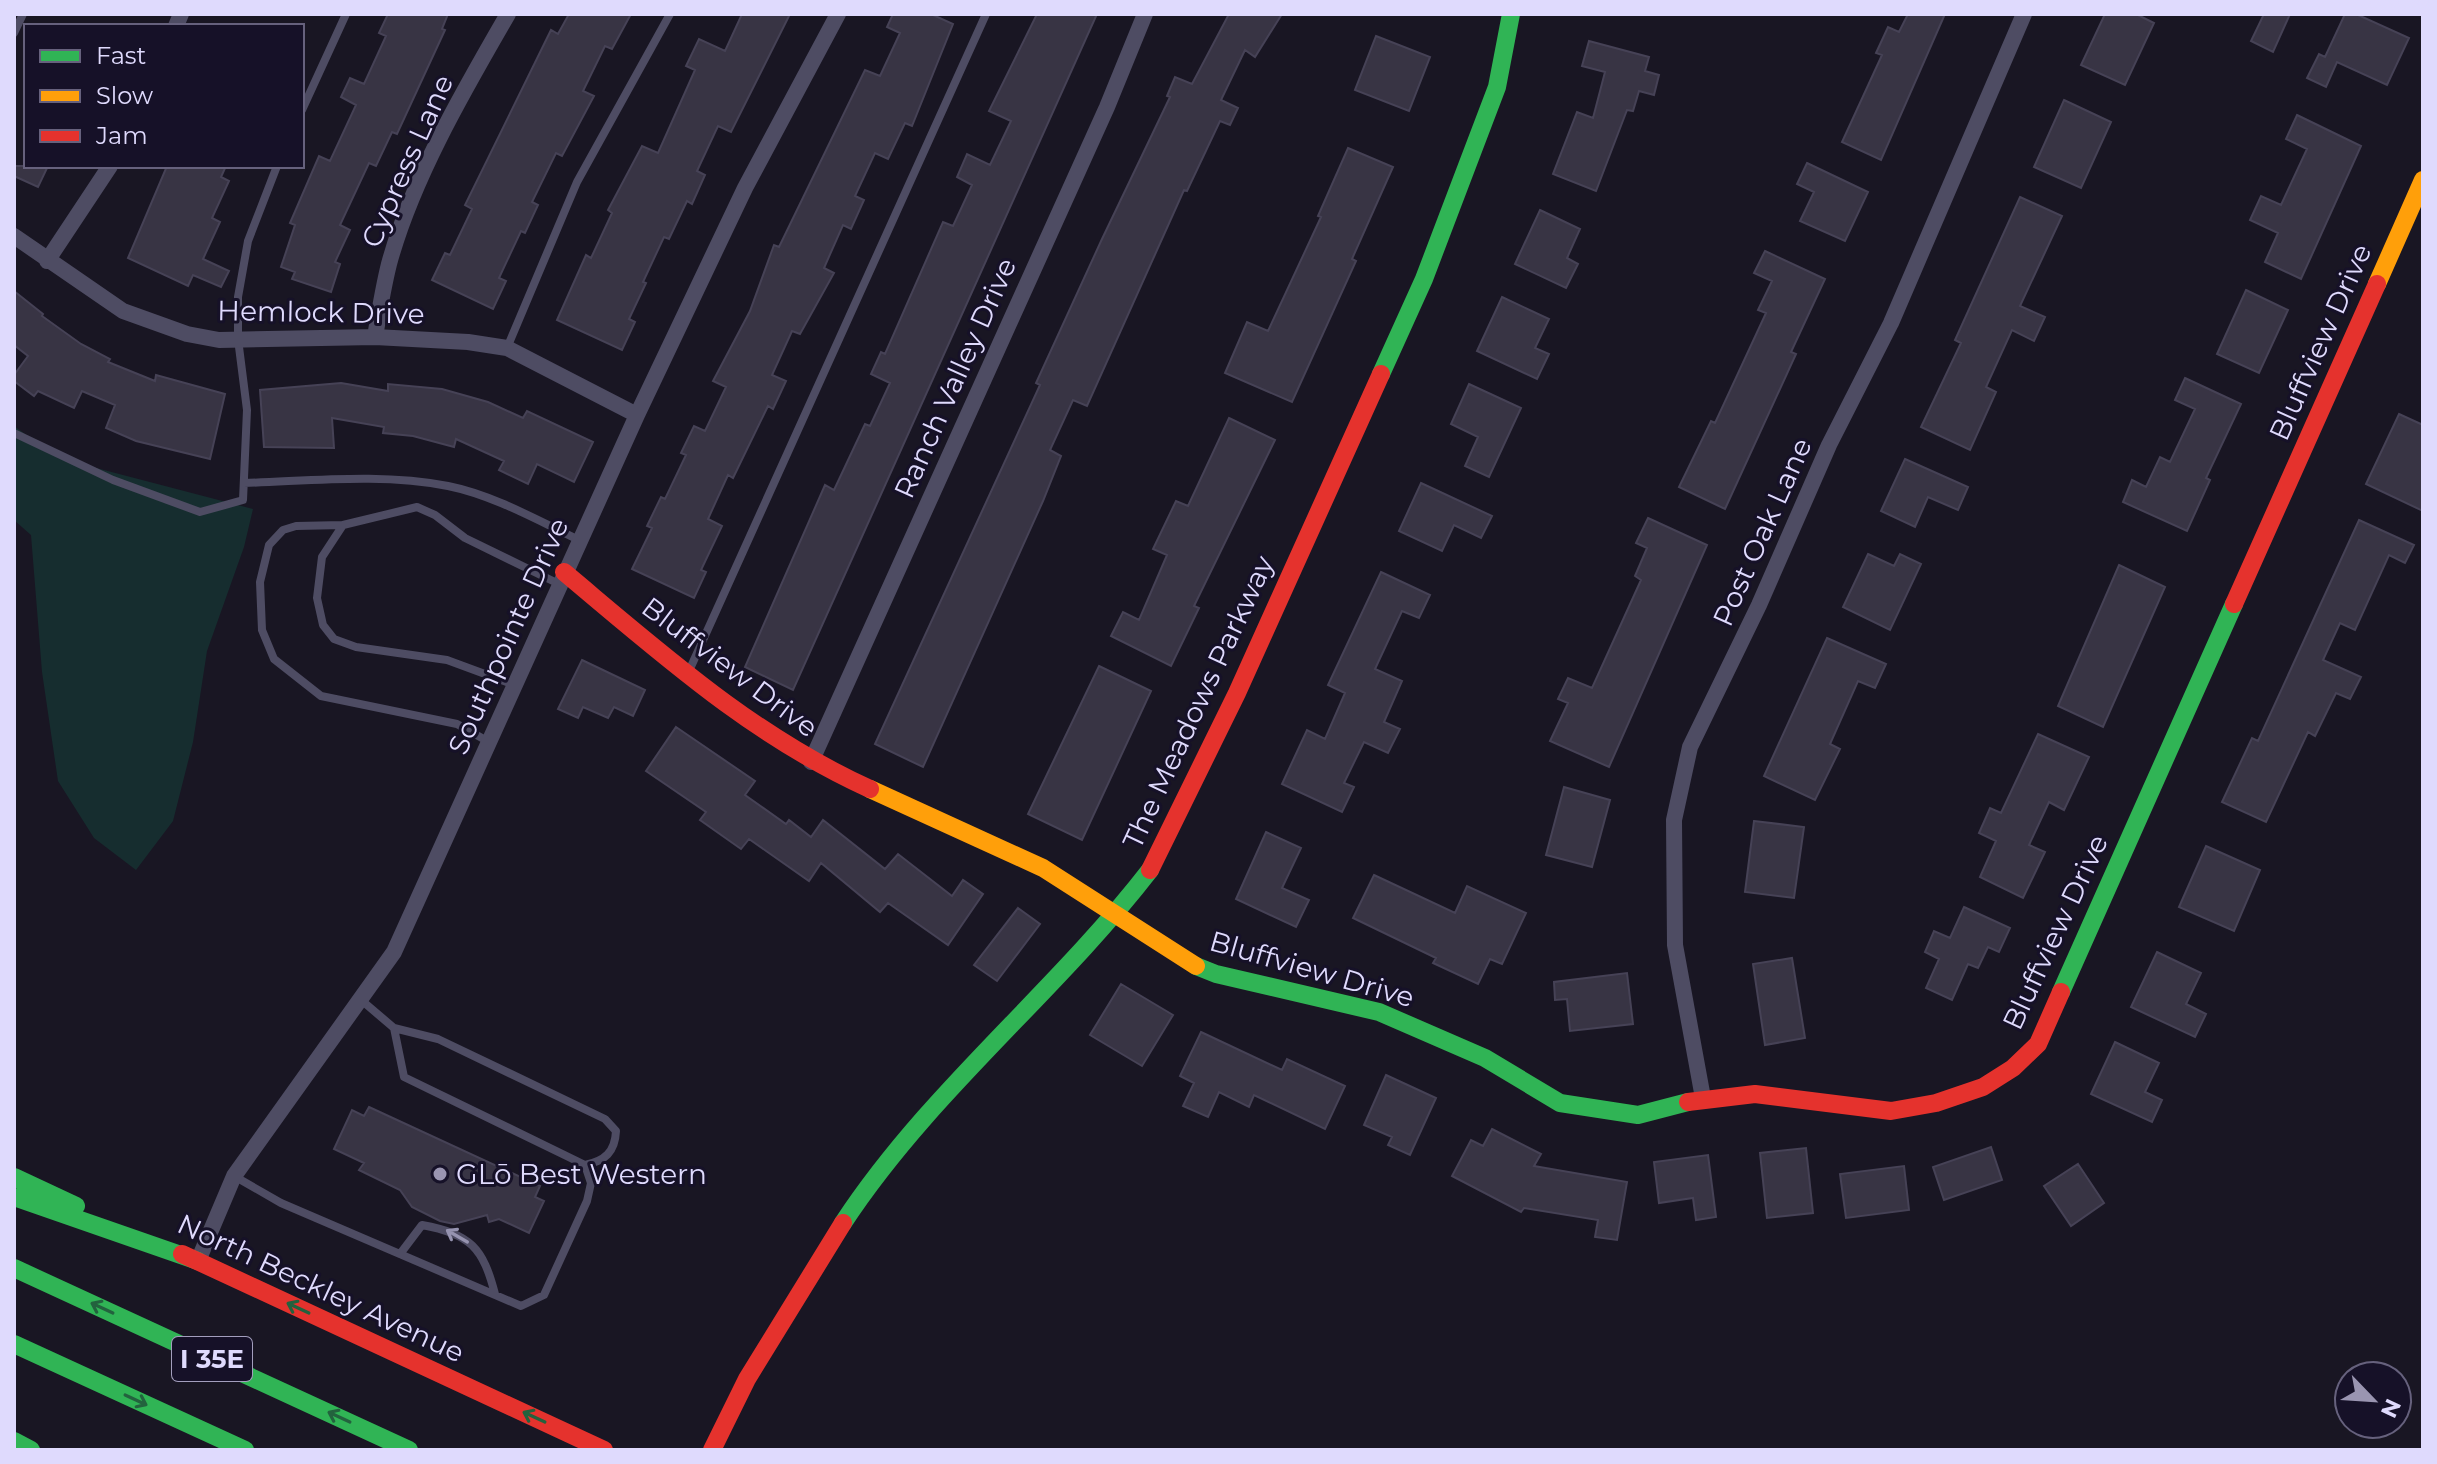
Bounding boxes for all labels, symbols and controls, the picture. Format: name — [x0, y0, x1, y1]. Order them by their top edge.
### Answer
legend — [24, 24, 304, 168]
text: Fast — [96, 41, 147, 70]
street label: Cypress Lane — [354, 69, 460, 253]
text: Slow — [96, 81, 153, 110]
text: Jam — [95, 121, 148, 150]
street label: Bluffview Drive — [2261, 239, 2379, 445]
street label: Ranch Valley Drive — [887, 253, 1023, 503]
street label: Hemlock Drive — [217, 293, 425, 331]
street label: Post Oak Lane — [1705, 433, 1819, 631]
street label: Southpointe Drive — [441, 512, 575, 760]
street label: The Meadows Parkway — [1115, 550, 1281, 854]
street label: Bluffview Drive — [635, 590, 825, 744]
street label: Bluffview Drive — [1995, 829, 2115, 1035]
street label: Bluffview Drive — [1206, 924, 1418, 1014]
place label: GLō Best Western — [456, 1157, 707, 1191]
marker: GLō Best Western — [431, 1165, 449, 1183]
street label: North Beckley Avenue — [172, 1207, 470, 1369]
one-way arrow — [446, 1228, 469, 1244]
one-way arrow — [91, 1300, 115, 1315]
one-way arrow — [286, 1300, 310, 1315]
road number: I 35E — [172, 1337, 252, 1381]
north arrow — [2333, 1360, 2413, 1440]
one-way arrow — [123, 1393, 147, 1408]
text: N — [2375, 1394, 2407, 1422]
one-way arrow — [327, 1409, 351, 1424]
one-way arrow — [522, 1409, 546, 1424]

